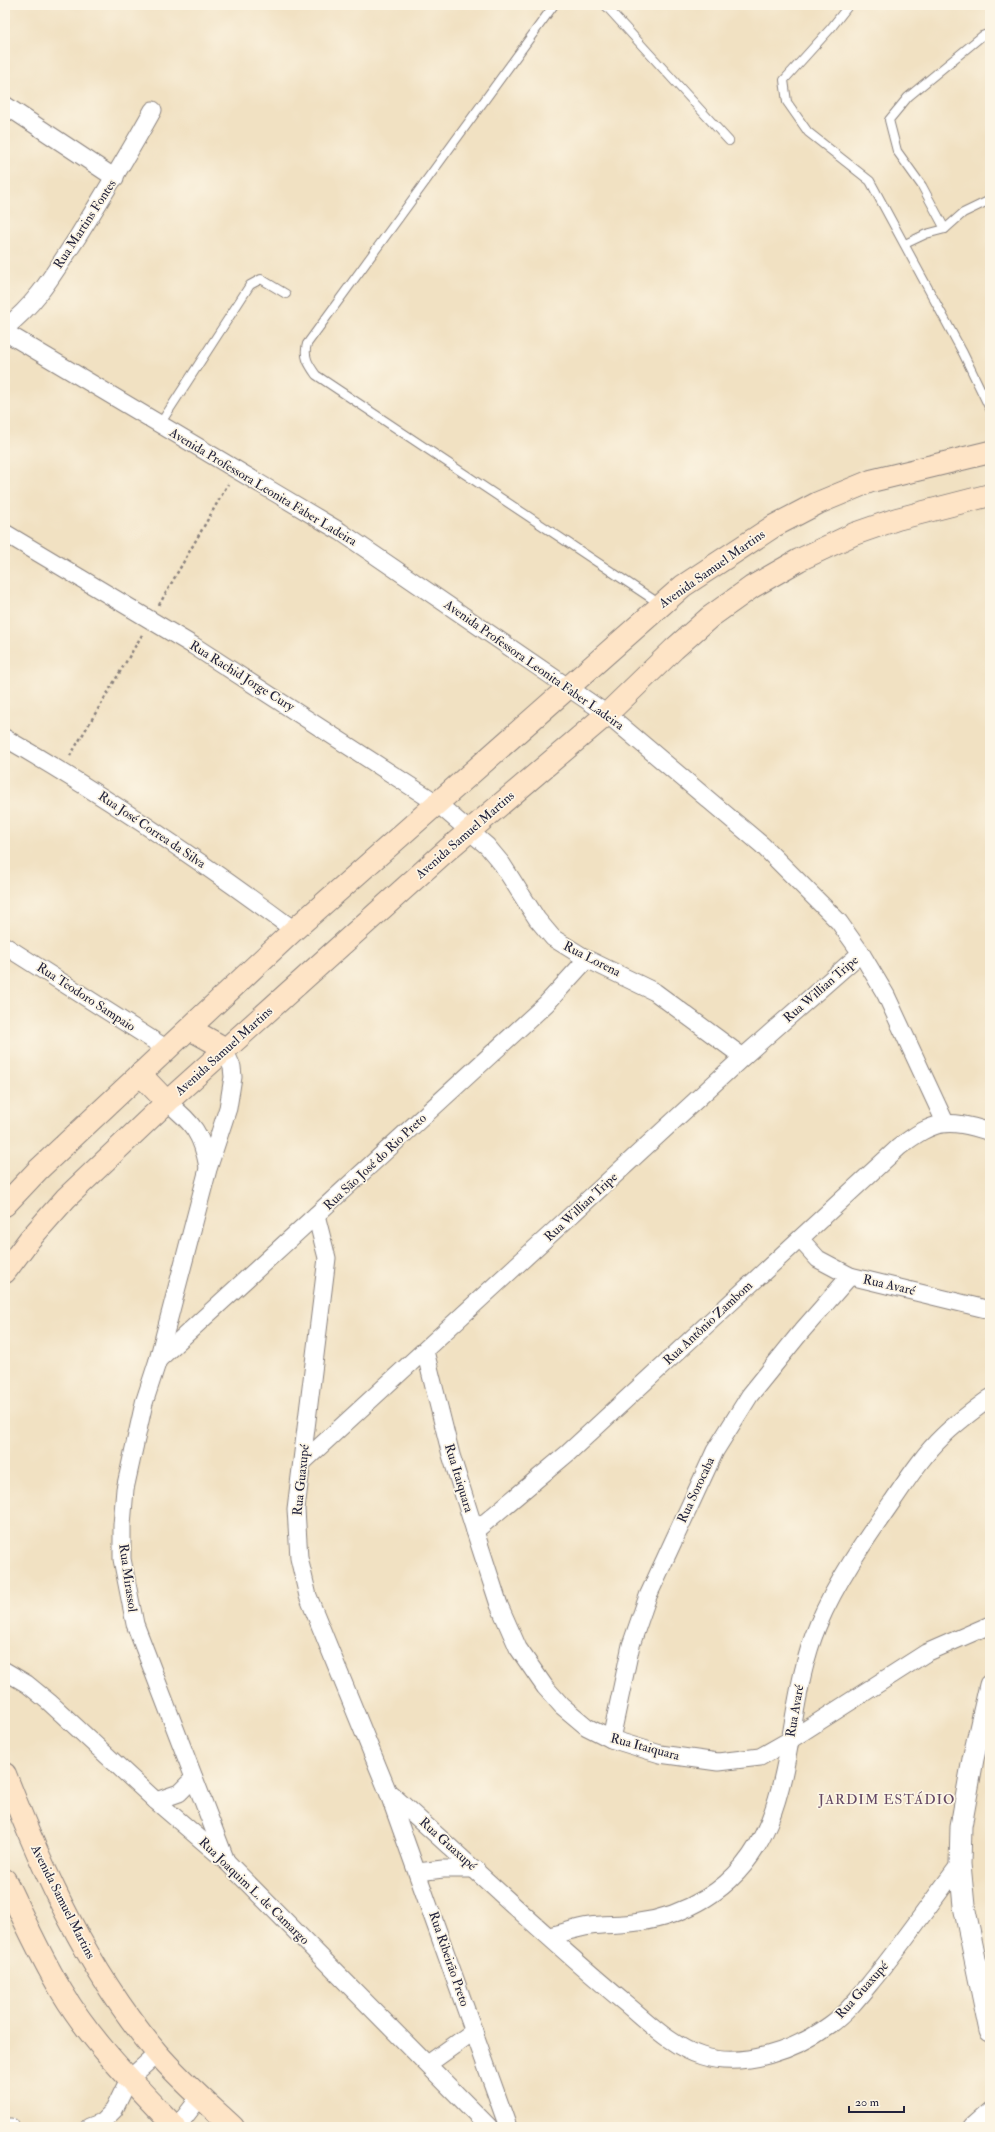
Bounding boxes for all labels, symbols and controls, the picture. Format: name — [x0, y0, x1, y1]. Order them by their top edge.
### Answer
street label: Rua Martins Fontes — [50, 176, 120, 272]
street label: Avenida Professora Leonita Faber Ladeira — [165, 424, 360, 550]
street label: Avenida Samuel Martins — [655, 526, 769, 612]
street label: Avenida Professora Leonita Faber Ladeira — [440, 596, 628, 734]
street label: Rua Rachid Jorge Cury — [186, 637, 298, 716]
street label: Avenida Samuel Martins — [412, 787, 518, 883]
street label: Rua José Correa da Silva — [95, 788, 209, 872]
street label: Rua Lorena — [561, 938, 624, 980]
street label: Rua Willian Tripe — [780, 952, 863, 1027]
street label: Rua Teodoro Sampaio — [33, 959, 138, 1036]
street label: Avenida Samuel Martins — [171, 1003, 276, 1100]
street label: Rua São José do Rio Preto — [320, 1110, 430, 1214]
street label: Rua Willian Tripe — [541, 1169, 622, 1246]
street label: Rua Avaré — [861, 1271, 917, 1299]
street label: Rua Antônio Zambom — [660, 1278, 756, 1368]
street label: Rua Itaiquara — [441, 1442, 477, 1515]
street label: Rua Guaxupé — [289, 1443, 314, 1516]
street label: Rua Sorocaba — [674, 1454, 718, 1525]
street label: Rua Mirassol — [115, 1543, 141, 1614]
street label: Rua Avaré — [783, 1683, 808, 1739]
street label: Rua Itaiquara — [609, 1730, 682, 1764]
district label: JARDIM ESTÁDIO — [818, 1791, 955, 1808]
street label: Rua Guaxupé — [415, 1814, 480, 1875]
street label: Rua Joaquim L. de Camargo — [195, 1834, 313, 1948]
street label: Avenida Samuel Martins — [27, 1841, 99, 1962]
street label: Rua Ribeirão Preto — [425, 1909, 473, 2009]
street label: Rua Guaxupé — [832, 1958, 893, 2023]
scale bar — [849, 2088, 904, 2114]
text: 20 m — [855, 2095, 880, 2110]

